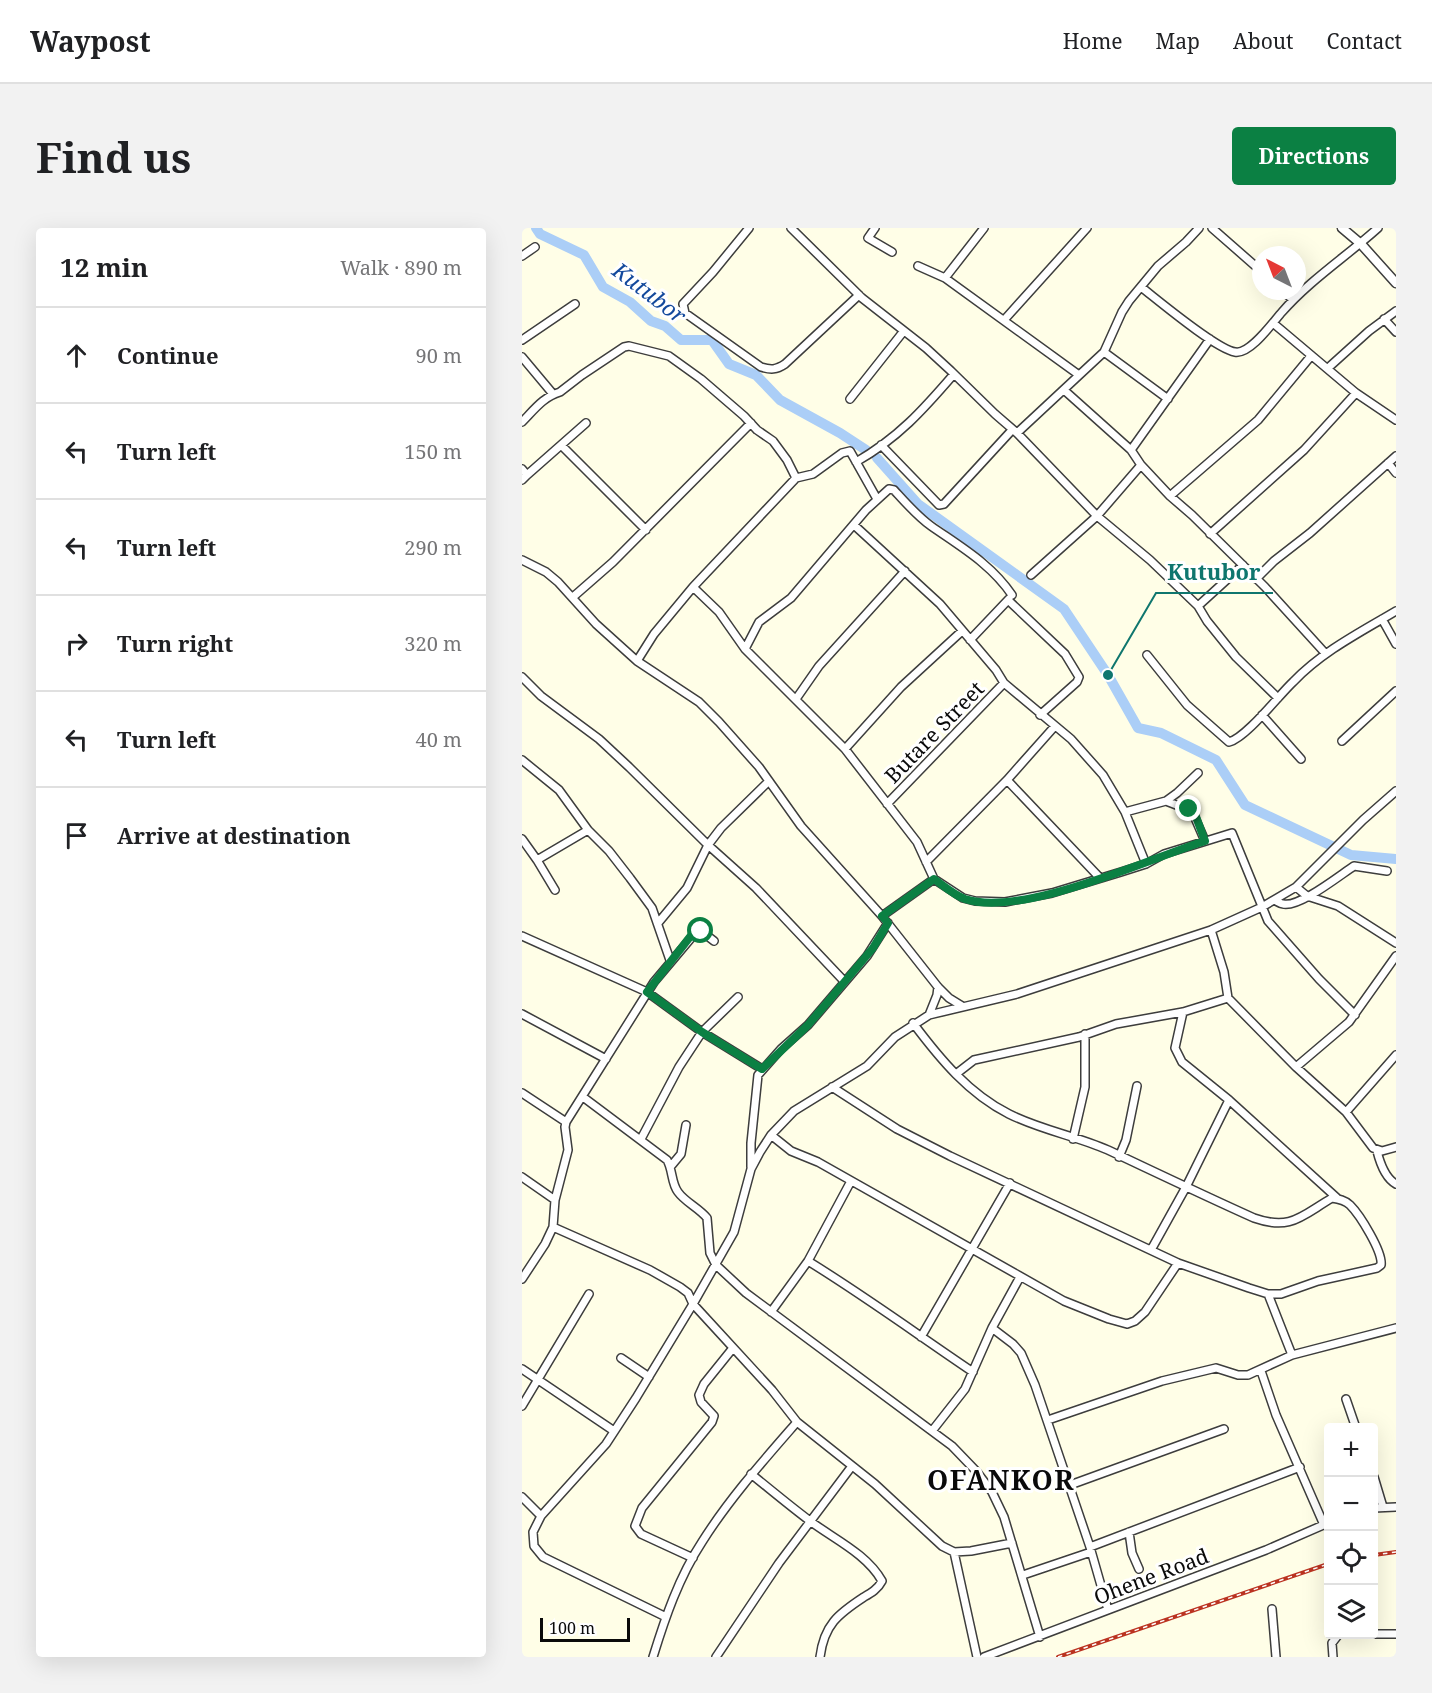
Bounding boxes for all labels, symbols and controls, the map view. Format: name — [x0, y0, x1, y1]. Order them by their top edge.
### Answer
text: Waypost — [30, 22, 151, 60]
text: Home — [1063, 27, 1123, 55]
text: Map — [1156, 27, 1200, 55]
text: About — [1233, 27, 1294, 55]
text: Contact — [1327, 27, 1402, 55]
button: Directions — [1232, 127, 1396, 185]
text: Find us — [36, 128, 191, 185]
north arrow — [1252, 246, 1306, 300]
text: 12 min — [60, 249, 148, 285]
text: Walk · 890 m — [340, 254, 462, 281]
water label: Kutubor — [606, 254, 693, 330]
icon: ahead — [60, 339, 93, 372]
text: Continue — [117, 340, 219, 370]
text: 90 m — [416, 342, 462, 369]
icon: left — [60, 435, 93, 468]
text: Turn left — [117, 436, 216, 466]
text: 150 m — [404, 438, 462, 465]
icon: left — [60, 531, 93, 564]
text: Turn left — [117, 532, 216, 562]
text: 290 m — [404, 534, 462, 561]
callout: Kutubor — [1156, 553, 1273, 593]
text: Kutubor — [1167, 556, 1261, 586]
icon: right — [60, 627, 93, 660]
text: Turn right — [117, 628, 233, 658]
text: 320 m — [404, 630, 462, 657]
street label: Butare Street — [878, 675, 990, 789]
icon: left — [60, 723, 93, 756]
text: Turn left — [117, 724, 216, 754]
text: 40 m — [416, 726, 462, 753]
route end — [1175, 795, 1201, 821]
icon: arrive — [60, 819, 93, 852]
text: Arrive at destination — [117, 820, 351, 850]
route start — [687, 917, 713, 943]
map controls — [1324, 1423, 1378, 1639]
button: + — [1324, 1423, 1378, 1477]
district label: OFANKOR — [927, 1461, 1075, 1498]
button: − — [1324, 1477, 1378, 1531]
button: locate — [1324, 1531, 1378, 1585]
street label: Ohene Road — [1089, 1541, 1213, 1611]
button: layers — [1324, 1585, 1378, 1639]
scale bar — [540, 1615, 630, 1642]
text: 100 m — [549, 1617, 595, 1639]

